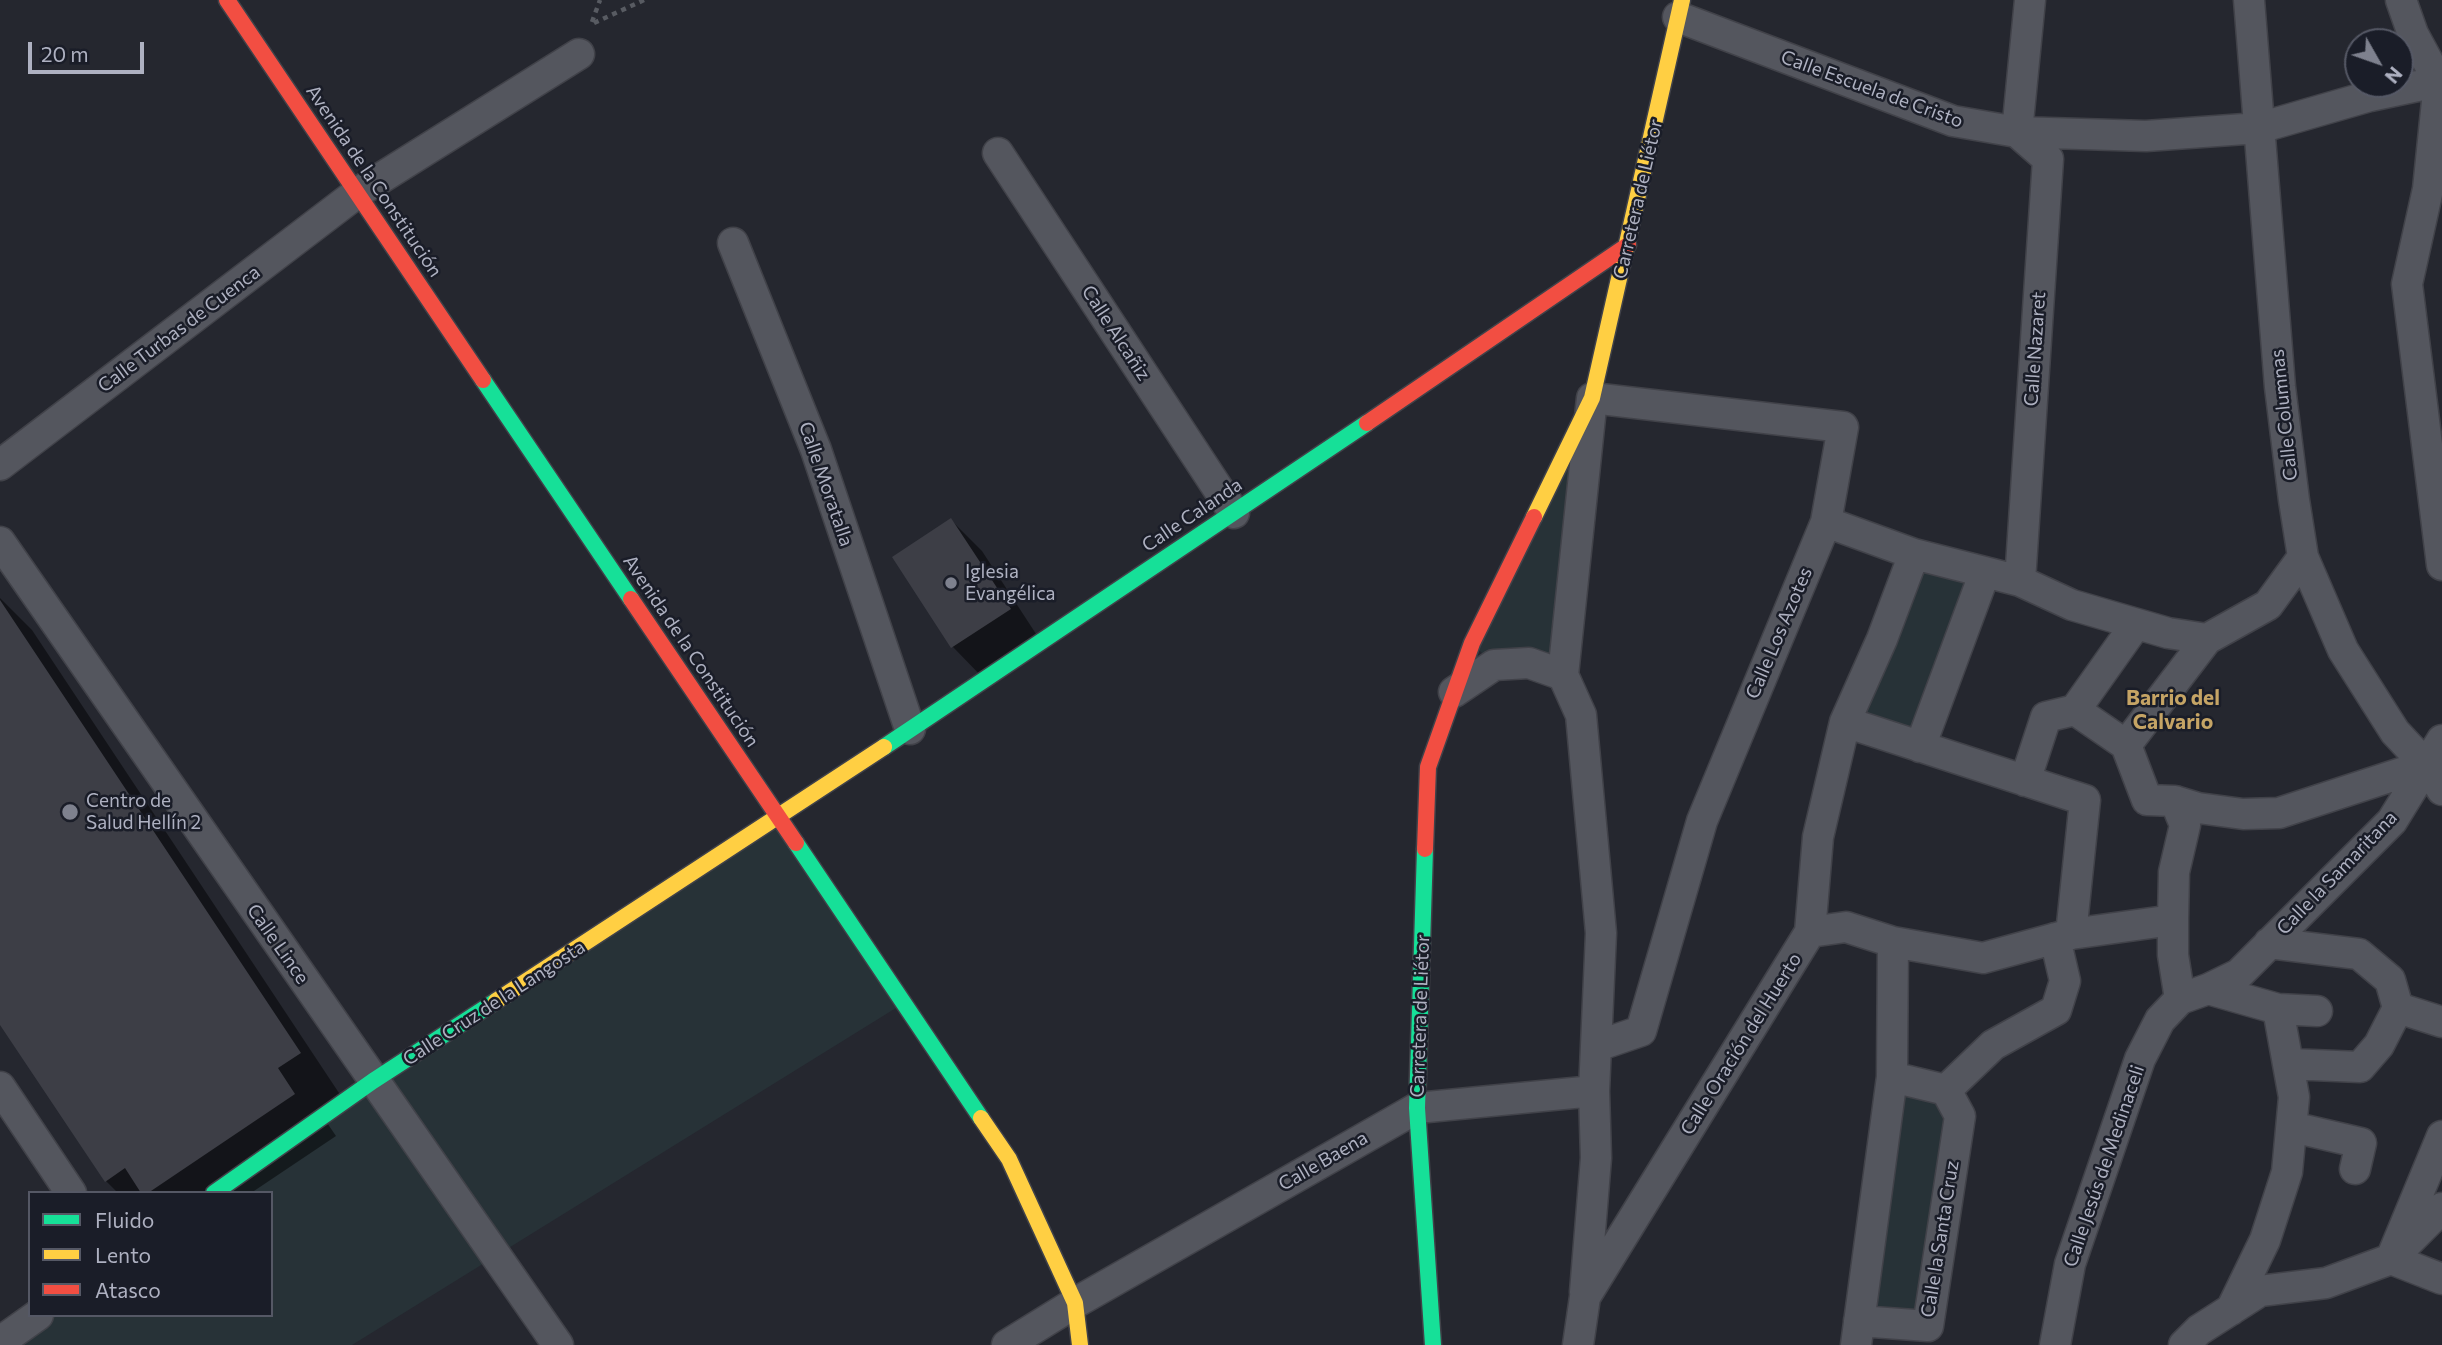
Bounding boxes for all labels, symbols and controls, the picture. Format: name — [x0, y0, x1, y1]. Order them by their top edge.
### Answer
scale bar — [32, 28, 147, 72]
north arrow — [2344, 28, 2414, 98]
text: 20 m — [41, 41, 89, 66]
street label: Calle Escuela de Cristo — [1778, 45, 1966, 133]
text: N — [2381, 63, 2407, 88]
street label: Avenida de la Constitución — [301, 81, 447, 281]
street label: Carretera de Liétor — [1609, 117, 1667, 281]
street label: Calle Turbas de Cuenca — [93, 261, 265, 397]
street label: Calle Alcañiz — [1077, 281, 1155, 385]
street label: Calle Nazaret — [2020, 291, 2050, 407]
street label: Calle Columnas — [2266, 348, 2302, 482]
street label: Calle Moratalla — [794, 419, 858, 549]
street label: Calle Calanda — [1138, 473, 1246, 557]
street label: Avenida de la Constitución — [618, 551, 764, 751]
place label: Iglesia Evangélica — [965, 561, 1056, 605]
street label: Calle Los Azotes — [1741, 564, 1817, 702]
marker: Iglesia Evangélica — [943, 575, 959, 591]
district label: Barrio del Calvario — [2126, 685, 2220, 735]
place label: Centro de Salud Hellín 2 — [86, 790, 201, 834]
marker: Centro de Salud Hellín 2 — [60, 802, 80, 822]
street label: Calle la Samaritana — [2272, 806, 2402, 940]
street label: Calle Lince — [242, 900, 314, 988]
street label: Carretera de Liétor — [1406, 934, 1434, 1098]
street label: Calle Cruz de la Langosta — [399, 935, 589, 1071]
street label: Calle Oración del Huerto — [1676, 949, 1806, 1139]
street label: Calle Jesús de Medinaceli — [2059, 1062, 2149, 1270]
street label: Calle Baena — [1274, 1126, 1372, 1196]
street label: Calle la Santa Cruz — [1916, 1159, 1964, 1319]
legend — [28, 1191, 273, 1317]
text: Fluido — [95, 1207, 154, 1232]
text: Lento — [95, 1242, 151, 1267]
text: Atasco — [95, 1277, 161, 1302]

